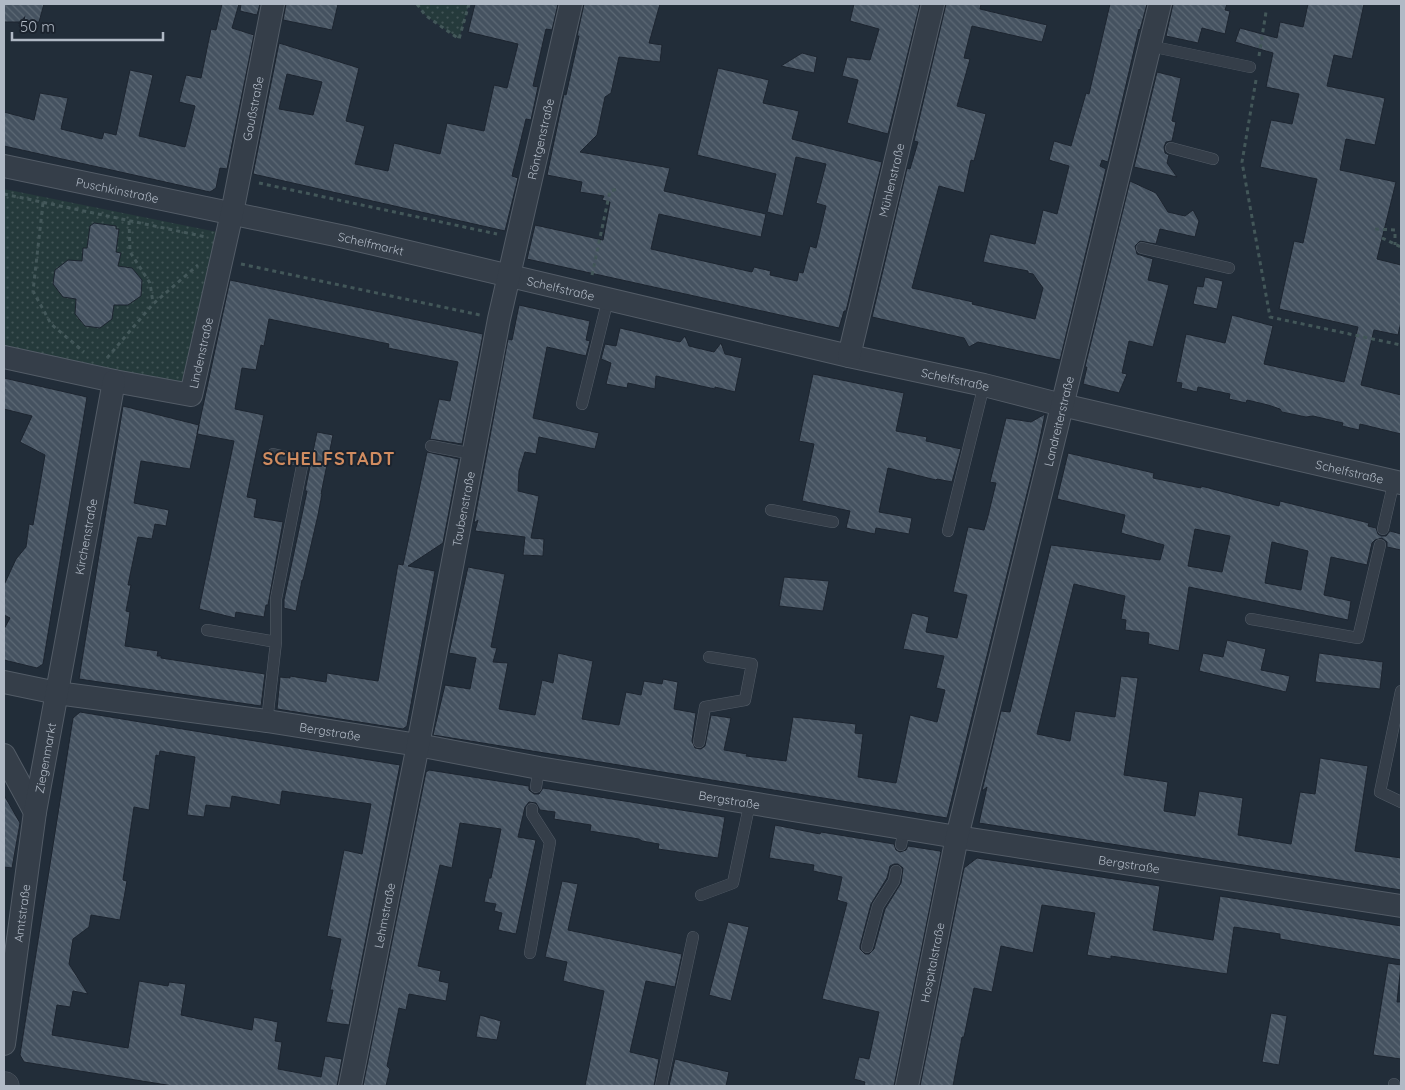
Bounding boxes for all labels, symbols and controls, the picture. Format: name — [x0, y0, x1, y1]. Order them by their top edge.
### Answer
scale bar — [12, 10, 164, 42]
text: 50 m — [20, 17, 55, 36]
street label: Gaußstraße — [239, 75, 266, 142]
street label: Röntgenstraße — [524, 97, 557, 181]
street label: Mühlenstraße — [875, 141, 907, 218]
street label: Puschkinstraße — [75, 174, 160, 206]
street label: Schelfmarkt — [337, 228, 405, 258]
street label: Schelfstraße — [525, 273, 596, 303]
street label: Lindenstraße — [185, 316, 216, 390]
street label: Schelfstraße — [920, 364, 991, 394]
street label: Landreiterstraße — [1040, 374, 1077, 468]
district label: SCHELFSTADT — [263, 447, 395, 470]
street label: Schelfstraße — [1314, 456, 1385, 486]
street label: Taubenstraße — [448, 470, 477, 548]
street label: Kirchenstraße — [71, 497, 100, 576]
street label: Bergstraße — [298, 719, 362, 743]
street label: Ziegenmarkt — [31, 722, 59, 794]
street label: Bergstraße — [698, 787, 761, 812]
street label: Bergstraße — [1097, 852, 1161, 876]
street label: Lehmstraße — [370, 881, 398, 949]
street label: Amtstraße — [10, 883, 33, 943]
street label: Hospitalstraße — [916, 921, 947, 1004]

